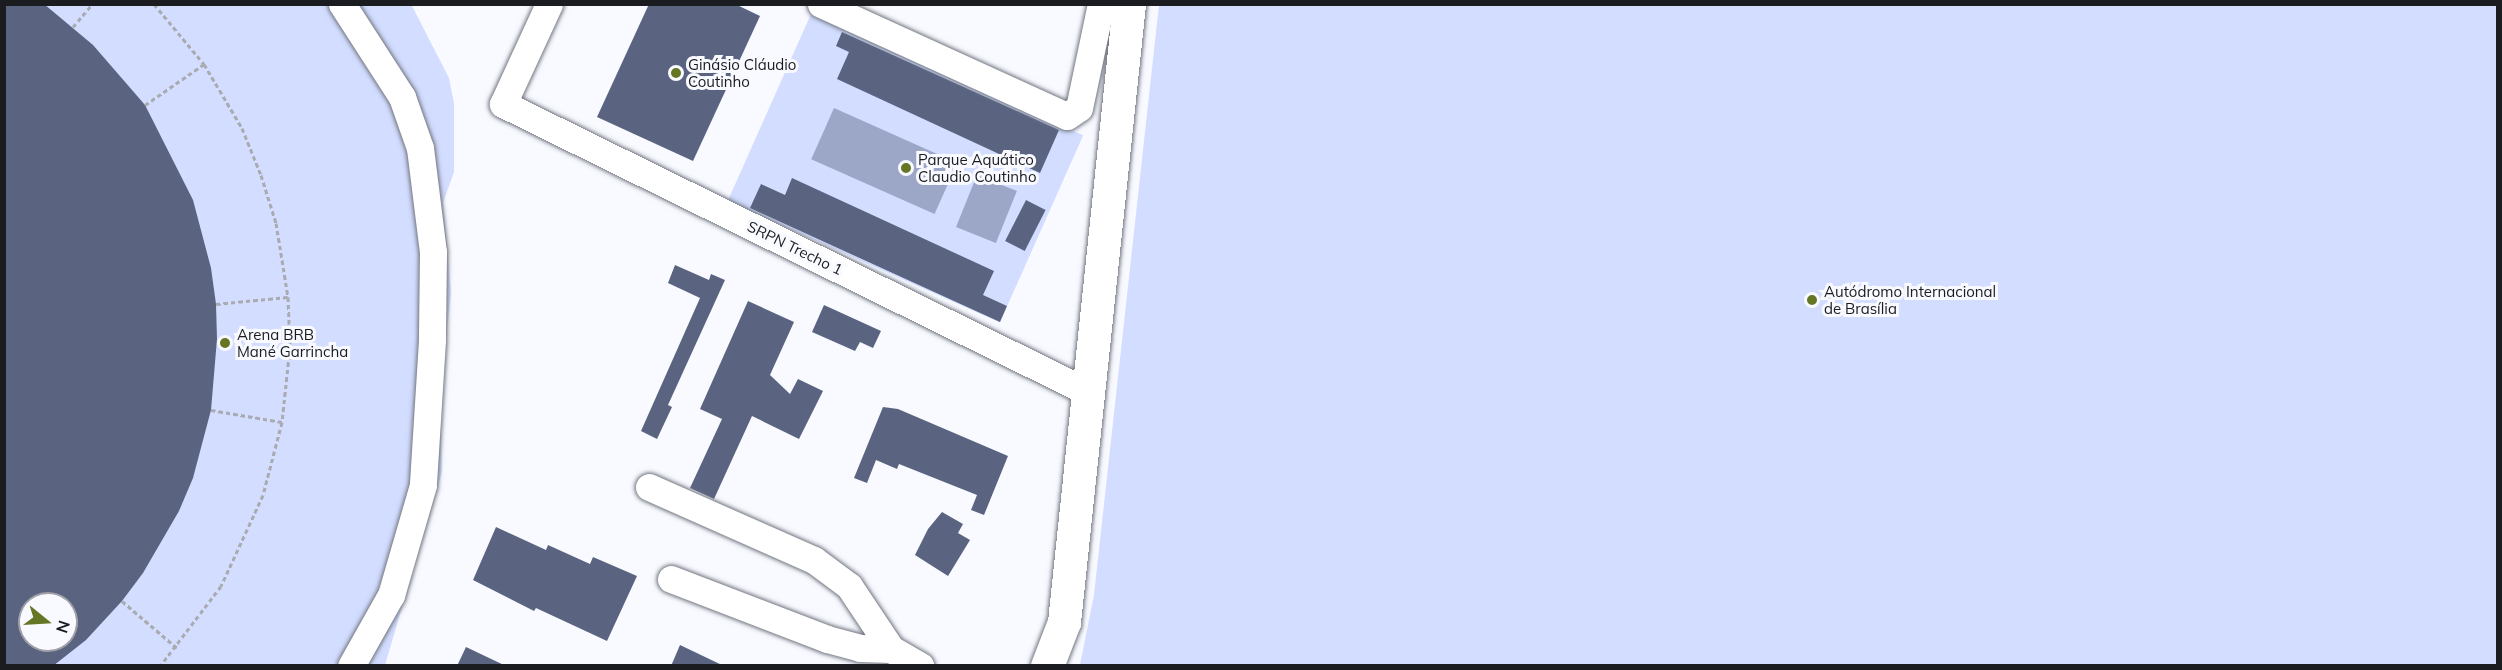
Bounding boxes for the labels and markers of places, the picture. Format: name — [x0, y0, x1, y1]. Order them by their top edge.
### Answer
place label: Ginásio Cláudio Coutinho — [688, 55, 796, 90]
marker: Ginásio Cláudio Coutinho — [669, 66, 683, 80]
place label: Parque Aquático Claudio Coutinho — [918, 150, 1036, 185]
marker: Parque Aquático Claudio Coutinho — [899, 161, 913, 175]
place label: Autódromo Internacional de Brasília — [1824, 282, 1996, 317]
marker: Autódromo Internacional de Brasília — [1805, 293, 1819, 307]
place label: Arena BRB Mané Garrincha — [237, 325, 348, 360]
marker: Arena BRB Mané Garrincha — [218, 336, 232, 350]

